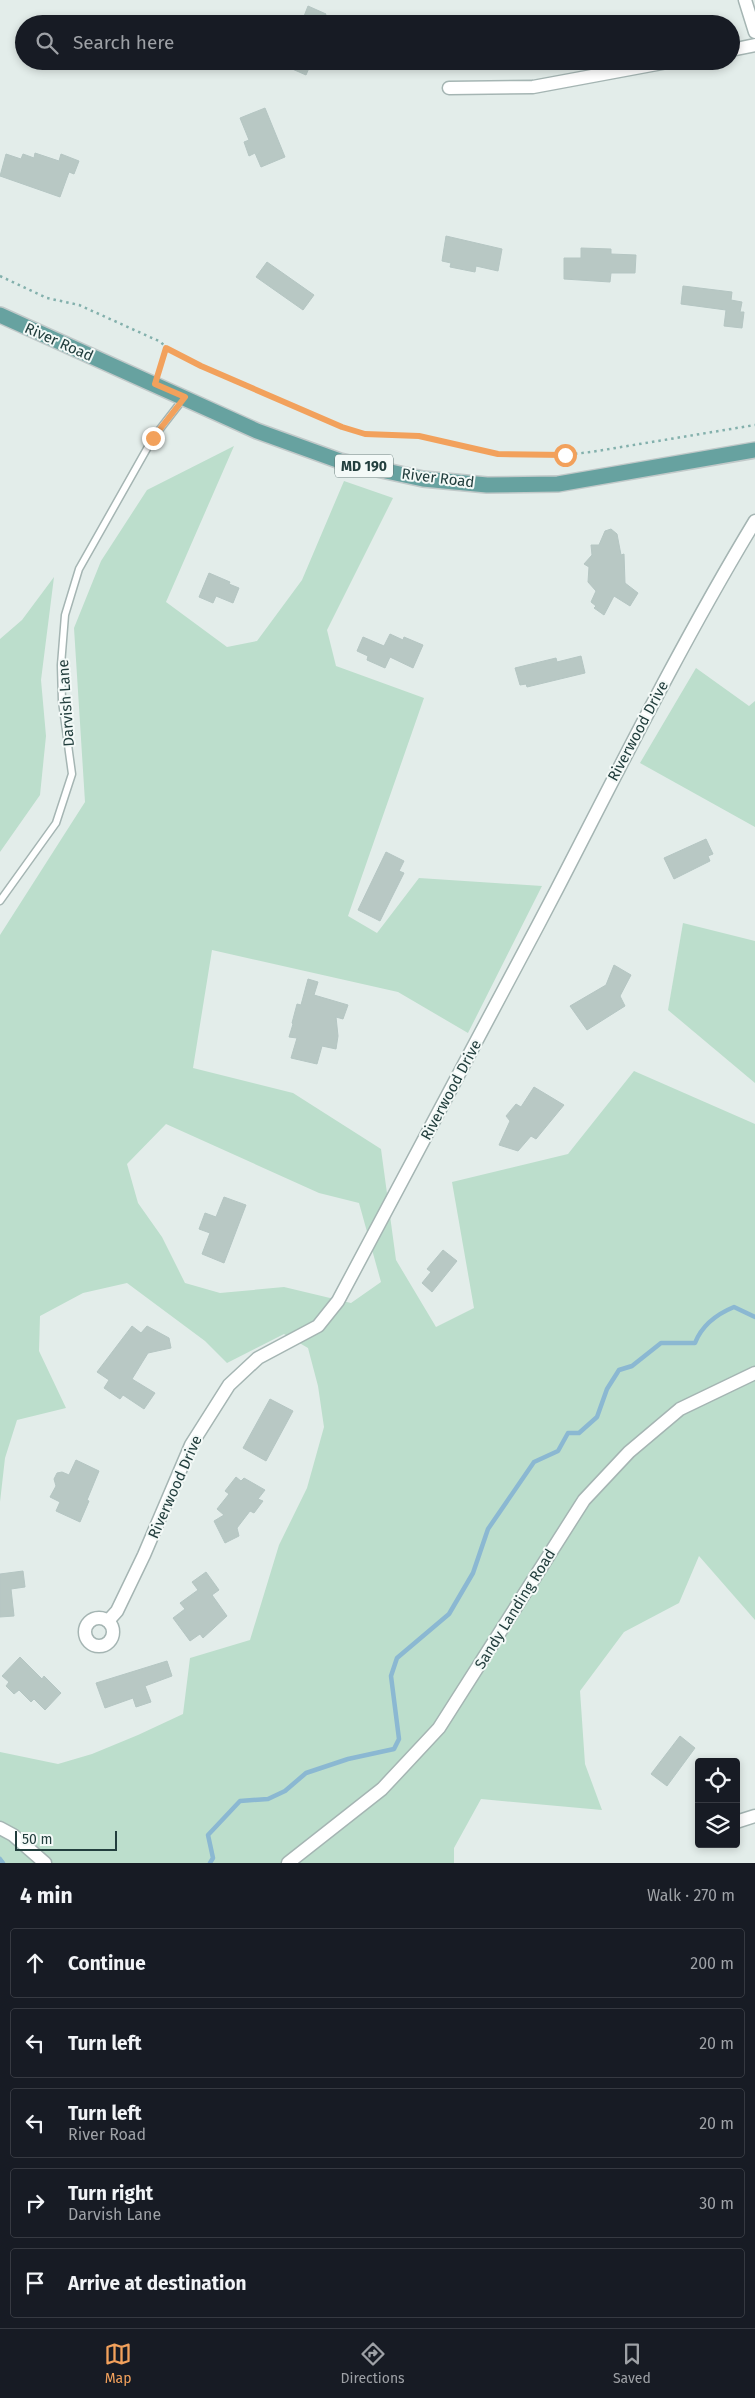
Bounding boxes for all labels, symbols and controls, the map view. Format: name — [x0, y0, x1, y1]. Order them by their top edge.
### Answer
search box — [15, 15, 740, 70]
icon: search — [33, 29, 61, 57]
text: Search here — [73, 31, 174, 54]
street label: River Road — [22, 319, 96, 365]
route end — [142, 427, 165, 450]
route start — [554, 444, 577, 467]
road number: MD 190 — [335, 454, 393, 478]
street label: River Road — [401, 465, 475, 491]
street label: Darvish Lane — [54, 659, 78, 747]
street label: Riverwood Drive — [604, 678, 672, 784]
street label: Riverwood Drive — [417, 1037, 485, 1143]
street label: Riverwood Drive — [144, 1433, 206, 1541]
street label: Sandy Landing Road — [471, 1546, 559, 1672]
map controls — [695, 1758, 740, 1848]
button: locate — [695, 1758, 740, 1803]
button: layers — [695, 1803, 740, 1848]
scale bar — [15, 1828, 118, 1851]
text: 50 m — [22, 1831, 53, 1848]
text: 4 min — [20, 1883, 73, 1909]
text: Walk · 270 m — [647, 1886, 735, 1905]
icon: ahead — [21, 1949, 49, 1977]
text: Continue — [68, 1952, 146, 1975]
text: 200 m — [690, 1954, 734, 1973]
icon: left — [21, 2029, 49, 2057]
text: Turn left — [68, 2032, 142, 2055]
text: 20 m — [699, 2034, 734, 2053]
text: Turn left — [68, 2102, 142, 2125]
icon: left — [21, 2109, 49, 2137]
text: 20 m — [699, 2114, 734, 2133]
text: River Road — [68, 2125, 146, 2144]
text: Turn right — [68, 2182, 153, 2205]
icon: right — [21, 2189, 49, 2217]
text: 30 m — [699, 2194, 734, 2213]
text: Darvish Lane — [68, 2205, 161, 2224]
icon: arrive — [21, 2269, 49, 2297]
text: Arrive at destination — [68, 2272, 247, 2295]
tab: Map — [104, 2340, 132, 2387]
tab: Directions — [340, 2340, 405, 2387]
tab: Saved — [613, 2340, 651, 2387]

